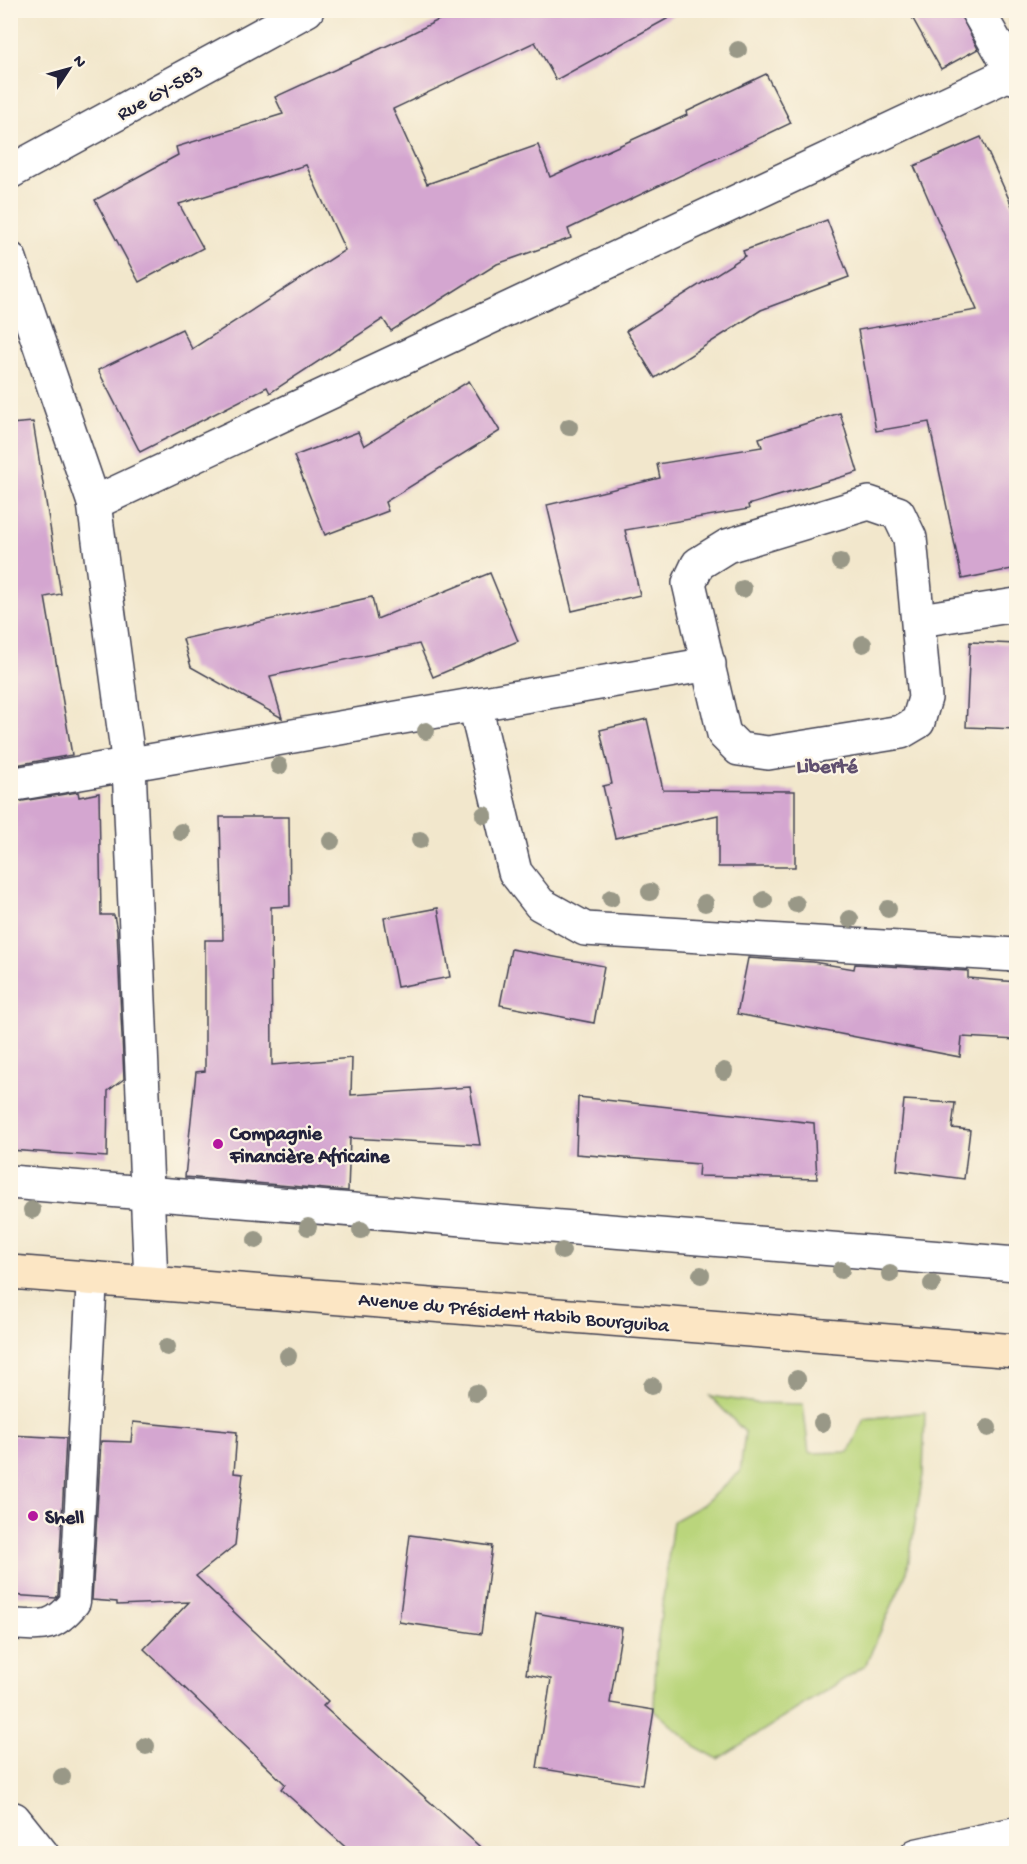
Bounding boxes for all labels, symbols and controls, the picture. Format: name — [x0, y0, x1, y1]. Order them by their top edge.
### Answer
north arrow — [39, 39, 99, 99]
text: N — [68, 52, 89, 72]
street label: Rue GY-583 — [114, 61, 208, 127]
district label: Liberté — [796, 756, 859, 781]
place label: Compagnie Financière Africaine — [229, 1124, 390, 1170]
marker: Compagnie Financière Africaine — [211, 1137, 225, 1151]
street label: Avenue du Président Habib Bourguiba — [357, 1289, 671, 1340]
place label: Shell — [45, 1508, 85, 1531]
marker: Shell — [26, 1509, 40, 1523]

